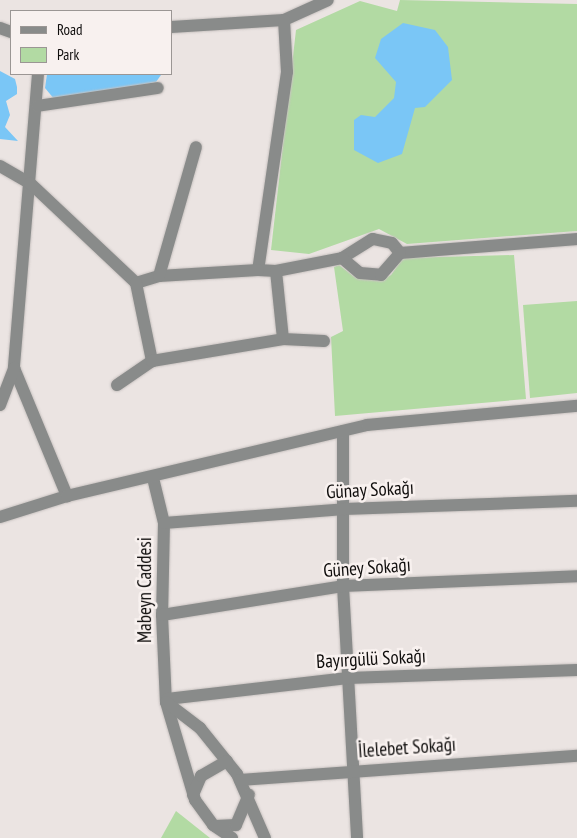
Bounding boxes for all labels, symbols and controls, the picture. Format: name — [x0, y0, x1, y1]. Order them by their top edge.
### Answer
legend — [10, 10, 172, 75]
text: Road — [57, 20, 83, 39]
text: Park — [57, 45, 79, 64]
street label: Günay Sokağı — [325, 476, 415, 504]
street label: Mabeyn Caddesi — [134, 537, 156, 643]
street label: Güney Sokağı — [322, 554, 412, 582]
street label: Bayırgülü Sokağı — [316, 645, 426, 673]
street label: İlelebet Sokağı — [357, 733, 457, 763]

